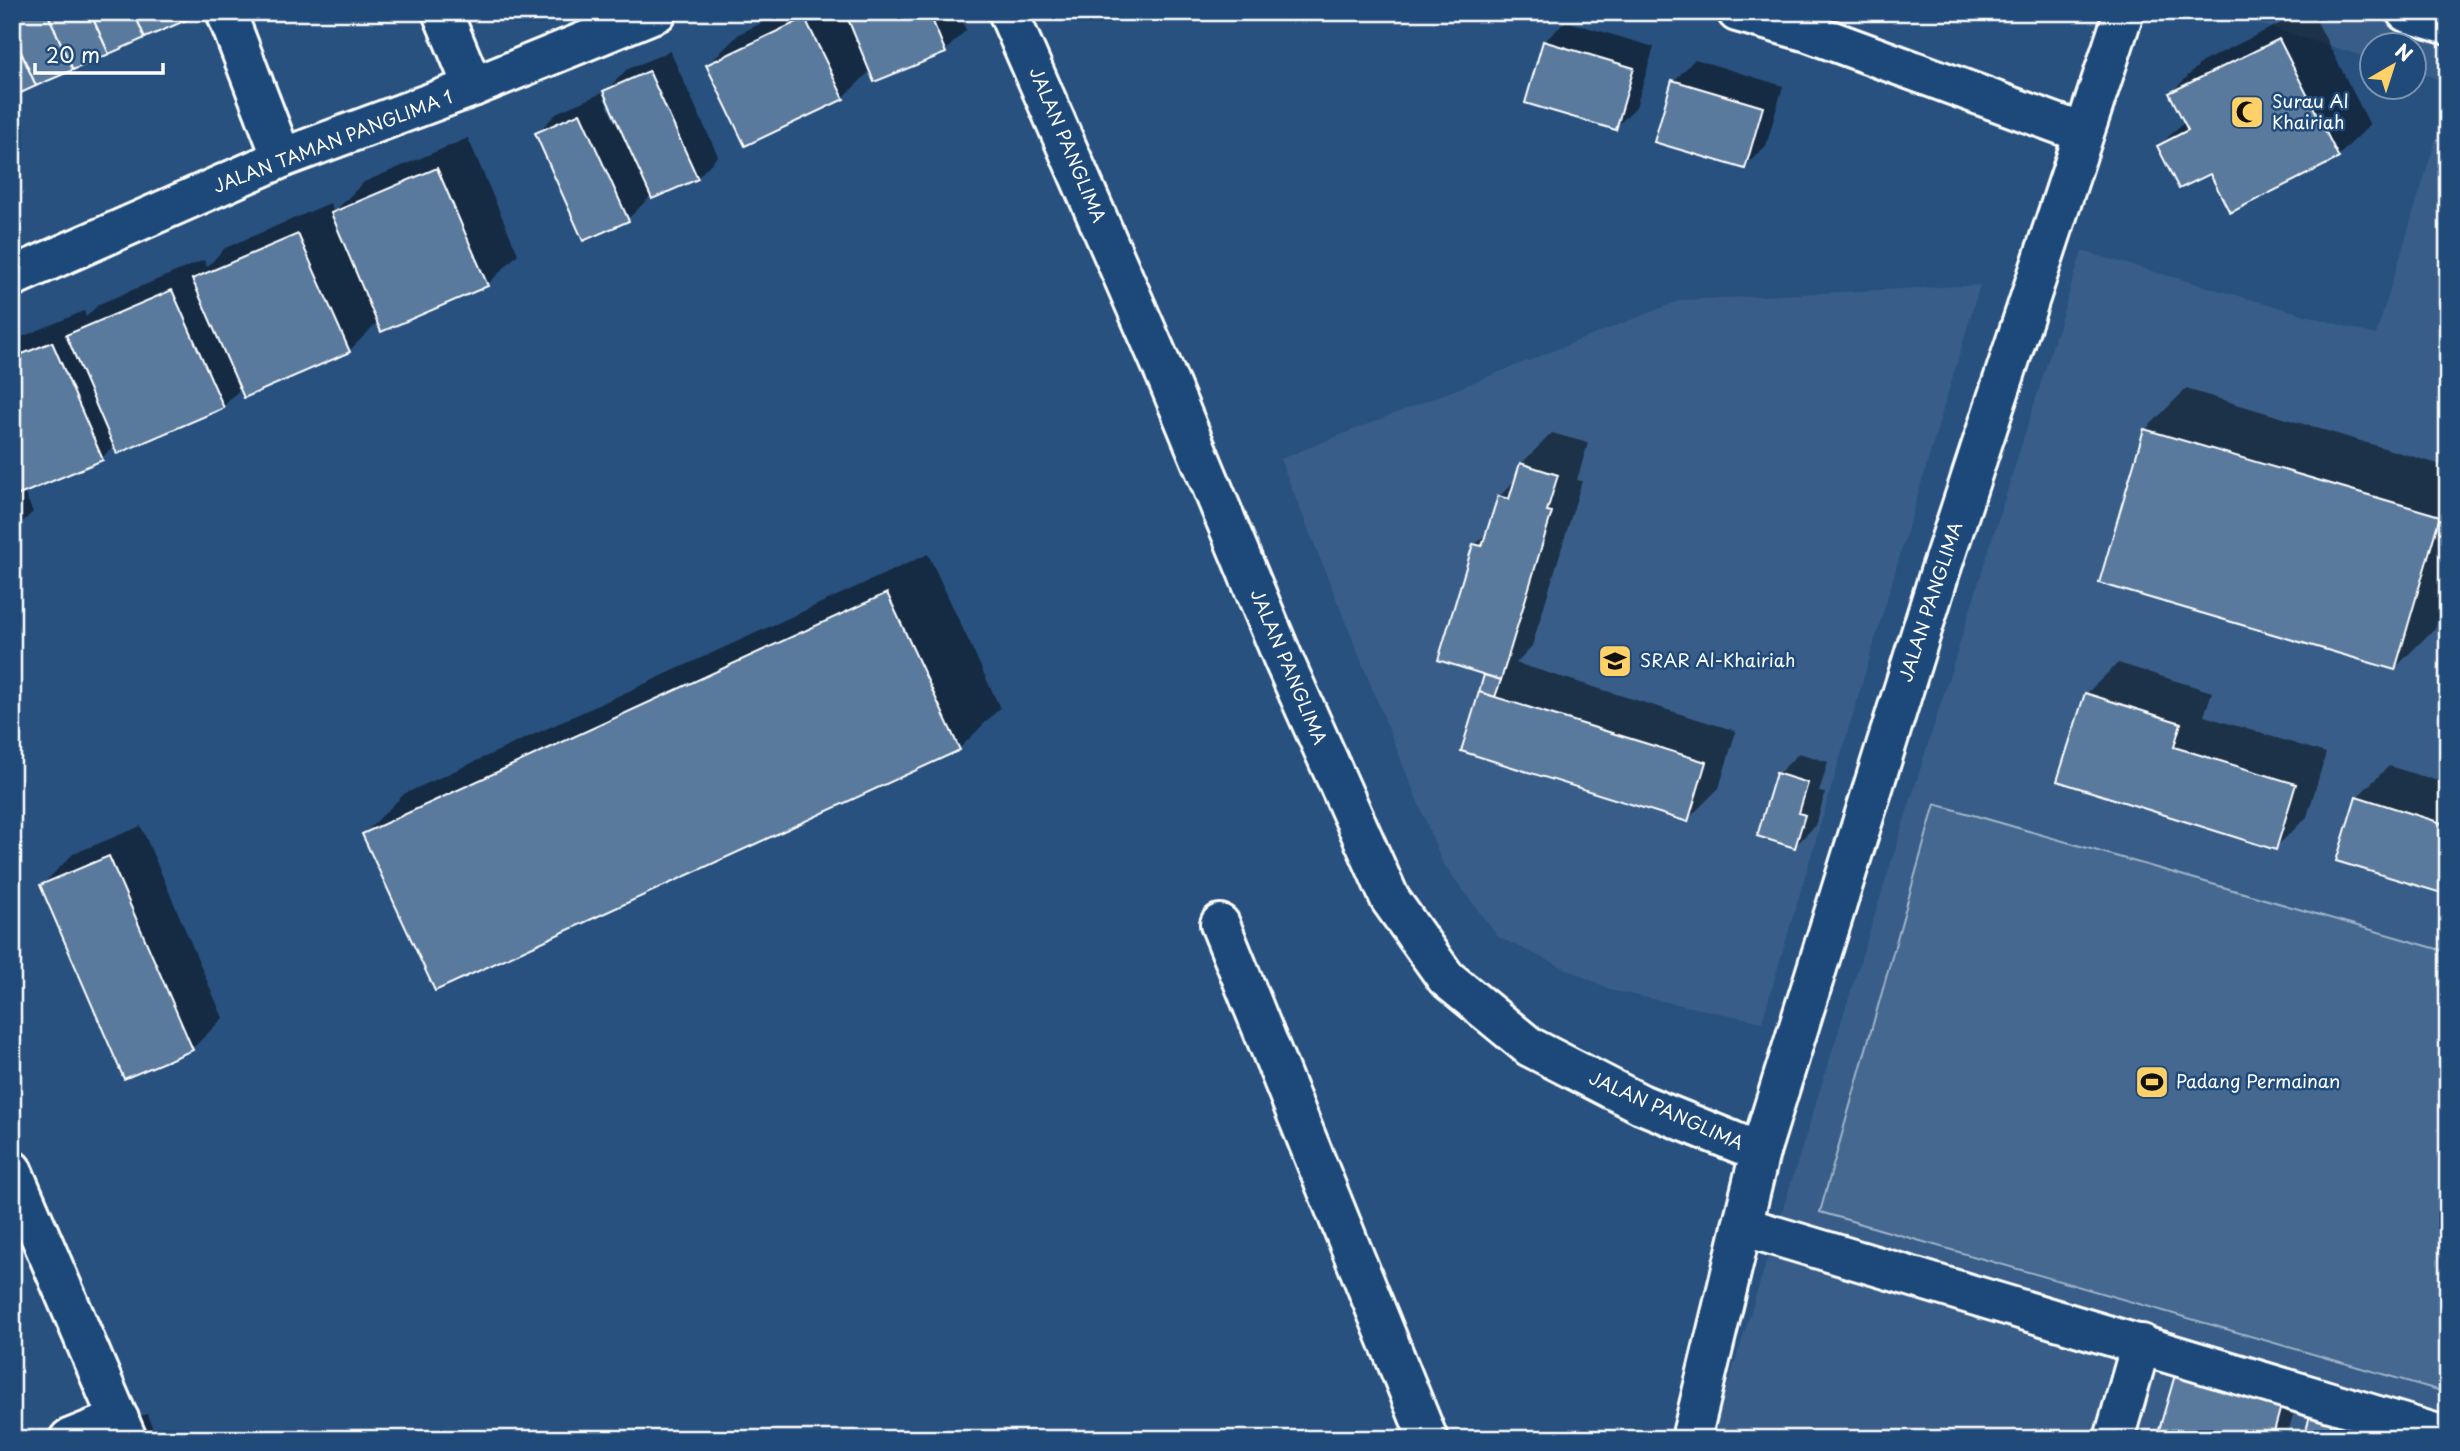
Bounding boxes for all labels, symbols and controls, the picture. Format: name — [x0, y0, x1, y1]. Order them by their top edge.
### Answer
scale bar — [35, 32, 163, 76]
north arrow — [2358, 32, 2428, 102]
text: N — [2390, 36, 2419, 68]
text: 20 m — [46, 38, 100, 70]
street label: JALAN PANGLIMA — [1023, 62, 1113, 226]
street label: JALAN TAMAN PANGLIMA 1 — [209, 82, 456, 199]
place label: Surau Al Khairiah — [2272, 87, 2348, 135]
mosque icon: Surau Al Khairiah — [2228, 93, 2266, 131]
street label: JALAN PANGLIMA — [1891, 518, 1968, 685]
street label: JALAN PANGLIMA — [1244, 584, 1334, 748]
school or university icon: SRAR Al-Khairiah — [1596, 642, 1634, 680]
place label: SRAR Al-Khairiah — [1640, 646, 1795, 673]
street label: JALAN PANGLIMA — [1585, 1063, 1748, 1156]
sports icon: Padang Permainan — [2133, 1063, 2171, 1101]
place label: Padang Permainan — [2176, 1067, 2340, 1094]

